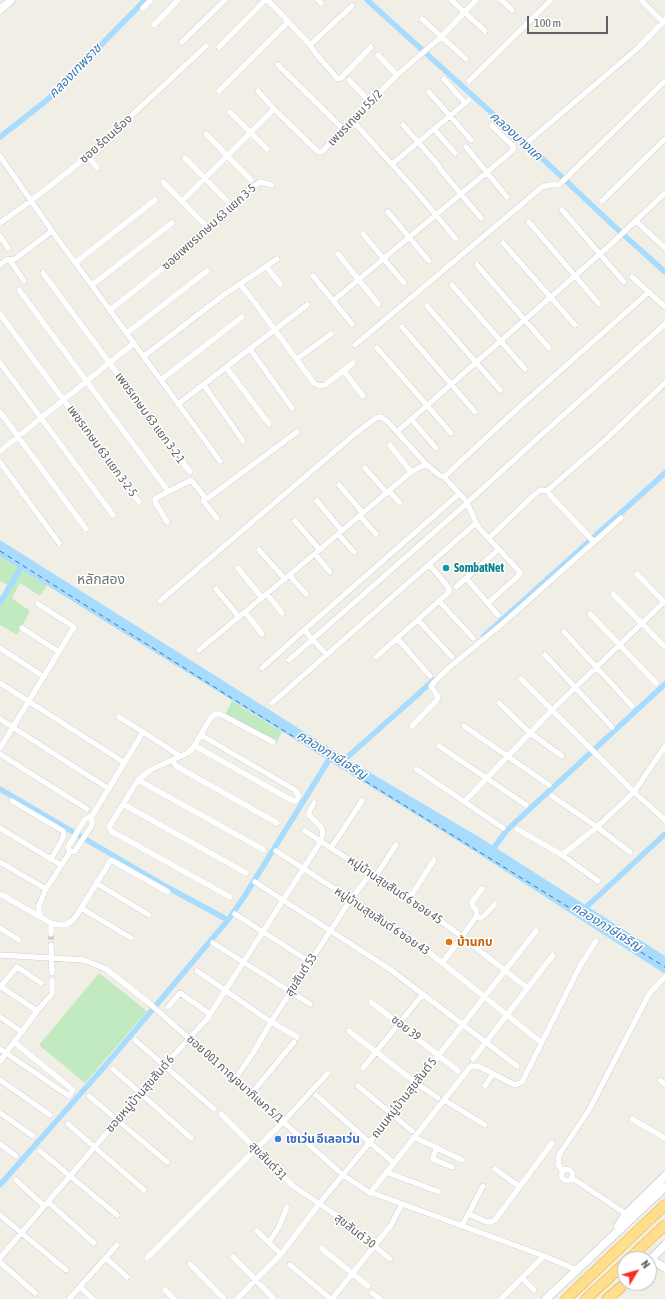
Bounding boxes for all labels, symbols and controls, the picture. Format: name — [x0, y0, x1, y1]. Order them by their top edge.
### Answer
scale bar — [529, 8, 610, 34]
text: 100 m — [534, 16, 561, 30]
water label: คลองเทพราช — [45, 41, 105, 101]
street label: เพชรเกษม 55/2 — [325, 87, 385, 149]
water label: คลองบางแค — [487, 108, 545, 164]
street label: ซอย ร้ตนเรึอง — [77, 112, 135, 166]
street label: ซอยเพชรเกษม 63 แยก 3-5 — [159, 181, 259, 273]
street label: เพชรเกษม 63 แยก 3-2-1 — [112, 370, 188, 466]
street label: เพชรเกษม 63 แยก 3-2-5 — [64, 402, 140, 500]
place label: SombatNet — [454, 561, 504, 575]
marker: SombatNet — [441, 563, 451, 573]
district label: หลักสอง — [77, 572, 125, 588]
water label: คลองภาษีเจริญ — [294, 727, 370, 783]
street label: หมู่บ้านสุขสันต์ 6 ซอย 45 — [345, 853, 445, 927]
street label: หมู่บ้านสุขสันต์ 6 ซอย 43 — [332, 884, 432, 958]
water label: คลองภาษีเจริญ — [569, 899, 645, 955]
place label: บ้านกบ — [457, 935, 493, 949]
marker: บ้านกบ — [444, 937, 454, 947]
street label: สุขสันต์ 53 — [282, 951, 320, 999]
street label: ซอย 39 — [388, 1012, 424, 1044]
street label: ซอย 001 กาญจนาภิเษก 5/1 — [184, 1032, 286, 1126]
street label: ซอยหมู่บ้านสุขสันต์ 6 — [103, 1053, 177, 1135]
street label: ถนนหมู่บ้านสุขสันต์ 5 — [368, 1055, 440, 1141]
place label: เซเว่น อีเลอเว่น — [286, 1132, 360, 1146]
marker: เซเว่น อีเลอเว่น — [273, 1134, 283, 1144]
street label: สุขสันต์ 31 — [246, 1139, 290, 1183]
street label: สุขสันต์ 30 — [332, 1210, 378, 1252]
north arrow — [617, 1251, 657, 1291]
text: N — [639, 1258, 652, 1270]

